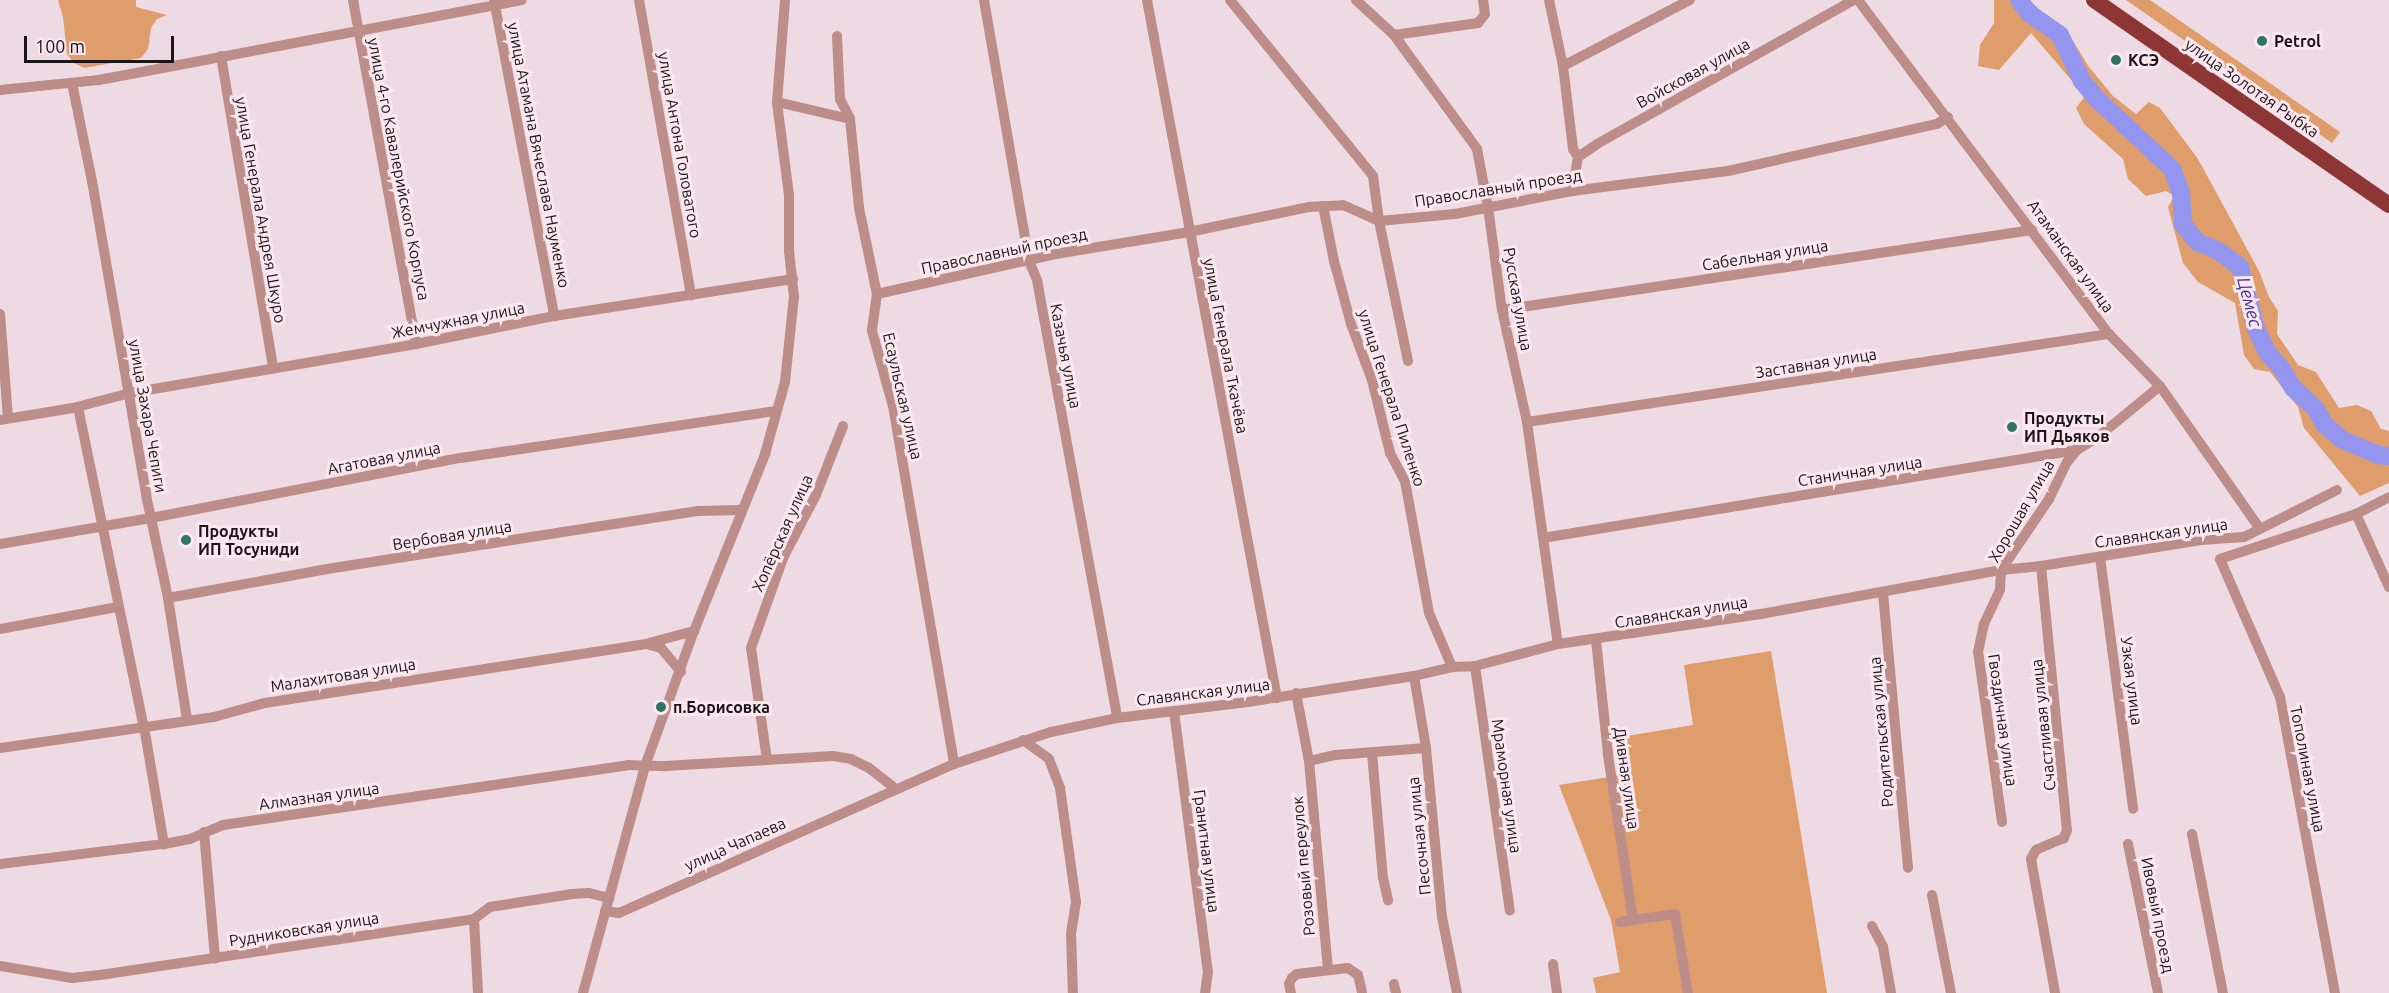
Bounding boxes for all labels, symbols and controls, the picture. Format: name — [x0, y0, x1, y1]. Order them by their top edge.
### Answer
street label: улица Атамана Вячеслава Науменко — [504, 21, 574, 289]
scale bar — [27, 24, 177, 62]
place label: Petrol — [2274, 31, 2321, 51]
street label: Войсковая улица — [1633, 34, 1753, 112]
street label: улица Золотая Рыбка — [2181, 34, 2323, 142]
marker: Petrol — [2255, 34, 2269, 48]
text: 100 m — [35, 36, 85, 56]
street label: улица 4-го Кавалерийского Корпуса — [364, 36, 434, 302]
street label: улица Антона Головатого — [654, 50, 706, 240]
place label: КСЭ — [2128, 50, 2159, 70]
marker: КСЭ — [2109, 53, 2123, 67]
street label: улица Генерала Андрея Шкуро — [232, 95, 290, 325]
street label: Православный проезд — [1413, 165, 1583, 211]
street label: Атаманская улица — [2024, 196, 2118, 316]
street label: Православный проезд — [919, 224, 1089, 278]
street label: Сабельная улица — [1701, 236, 1829, 274]
street label: Русская улица — [1499, 246, 1537, 352]
street label: улица Генерала Ткачёва — [1200, 257, 1252, 435]
water label: Цемес — [2233, 275, 2267, 329]
street label: Жемчужная улица — [390, 298, 526, 342]
street label: Казачья улица — [1046, 302, 1086, 410]
street label: улица Генерала Пиленко — [1354, 307, 1430, 489]
street label: Есаульская улица — [879, 331, 927, 461]
street label: улица Захара Чепиги — [125, 338, 171, 494]
street label: Заставная улица — [1754, 344, 1878, 382]
place label: Продукты ИП Дьяков — [2024, 408, 2110, 446]
marker: Продукты ИП Дьяков — [2005, 420, 2019, 434]
street label: Агатовая улица — [326, 438, 442, 478]
street label: Станичная улица — [1796, 452, 1924, 490]
street label: Хорошая улица — [1984, 456, 2058, 566]
street label: Хопёрская улица — [748, 471, 816, 595]
street label: Славянская улица — [2093, 514, 2229, 552]
street label: Вербовая улица — [391, 516, 513, 554]
place label: Продукты ИП Тосуниди — [198, 521, 299, 559]
marker: Продукты ИП Тосуниди — [179, 533, 193, 547]
street label: Славянская улица — [1613, 592, 1749, 632]
street label: Узкая улица — [2117, 636, 2147, 726]
street label: Гвоздичная улица — [1984, 653, 2022, 787]
street label: Малахитовая улица — [269, 654, 417, 696]
street label: Родительская улица — [1865, 656, 1897, 808]
street label: Счастливая улица — [2027, 658, 2059, 792]
street label: Славянская улица — [1135, 674, 1271, 710]
place label: п.Борисовка — [673, 697, 770, 717]
marker: п.Борисовка — [654, 700, 668, 714]
street label: Тополиная улица — [2286, 704, 2330, 834]
street label: Мраморная улица — [1488, 718, 1526, 854]
street label: Дивная улица — [1610, 726, 1644, 830]
street label: Песочная улица — [1403, 776, 1435, 896]
street label: Алмазная улица — [258, 778, 380, 814]
street label: Гранитная улица — [1190, 788, 1224, 914]
street label: Розовый переулок — [1287, 795, 1319, 937]
street label: улица Чапаева — [681, 813, 789, 875]
street label: Ивовый проезд — [2137, 856, 2179, 974]
street label: Рудниковская улица — [228, 908, 380, 950]

